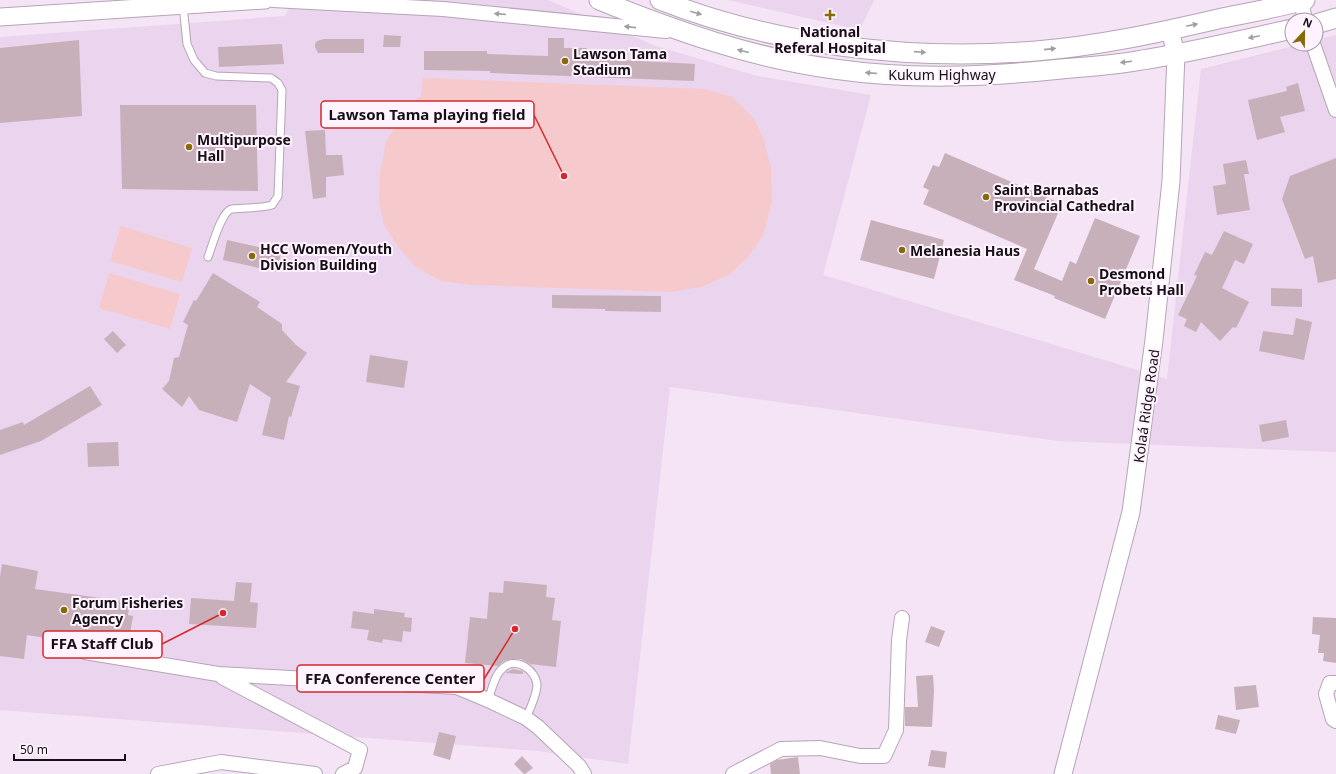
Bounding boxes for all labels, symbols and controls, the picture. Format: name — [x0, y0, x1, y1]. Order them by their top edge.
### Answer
marker: National Referal Hospital — [824, 9, 836, 21]
one-way arrow — [691, 10, 703, 16]
one-way arrow — [494, 11, 506, 17]
north arrow — [1284, 12, 1324, 52]
text: N — [1301, 14, 1315, 31]
place label: National Referal Hospital — [774, 22, 886, 57]
one-way arrow — [1186, 22, 1198, 28]
one-way arrow — [624, 24, 636, 30]
one-way arrow — [1248, 35, 1260, 41]
place label: Lawson Tama Stadium — [573, 44, 667, 79]
one-way arrow — [1044, 46, 1056, 53]
one-way arrow — [737, 47, 749, 53]
one-way arrow — [914, 49, 926, 56]
marker: Lawson Tama Stadium — [560, 56, 570, 66]
one-way arrow — [1120, 59, 1132, 65]
street label: Kukum Highway — [888, 65, 997, 84]
one-way arrow — [865, 70, 877, 77]
callout: Lawson Tama playing field — [321, 101, 534, 128]
text: Lawson Tama playing field — [328, 104, 526, 124]
place label: Multipurpose Hall — [197, 130, 291, 165]
marker: Multipurpose Hall — [184, 142, 194, 152]
place label: Saint Barnabas Provincial Cathedral — [994, 180, 1134, 215]
marker: Saint Barnabas Provincial Cathedral — [981, 192, 991, 202]
place label: HCC Women/Youth Division Building — [260, 239, 392, 274]
place label: Melanesia Haus — [910, 241, 1020, 260]
marker: Melanesia Haus — [897, 245, 907, 255]
marker: HCC Women/Youth Division Building — [247, 251, 257, 261]
place label: Desmond Probets Hall — [1099, 264, 1184, 299]
marker: Desmond Probets Hall — [1086, 276, 1096, 286]
street label: Kolaá Ridge Road — [1129, 348, 1163, 464]
place label: Forum Fisheries Agency — [72, 593, 183, 628]
marker: Forum Fisheries Agency — [59, 605, 69, 615]
callout: FFA Staff Club — [43, 631, 162, 658]
text: FFA Staff Club — [50, 633, 154, 653]
callout: FFA Conference Center — [297, 665, 484, 692]
text: FFA Conference Center — [305, 668, 475, 688]
scale bar — [14, 736, 125, 762]
text: 50 m — [20, 741, 48, 758]

